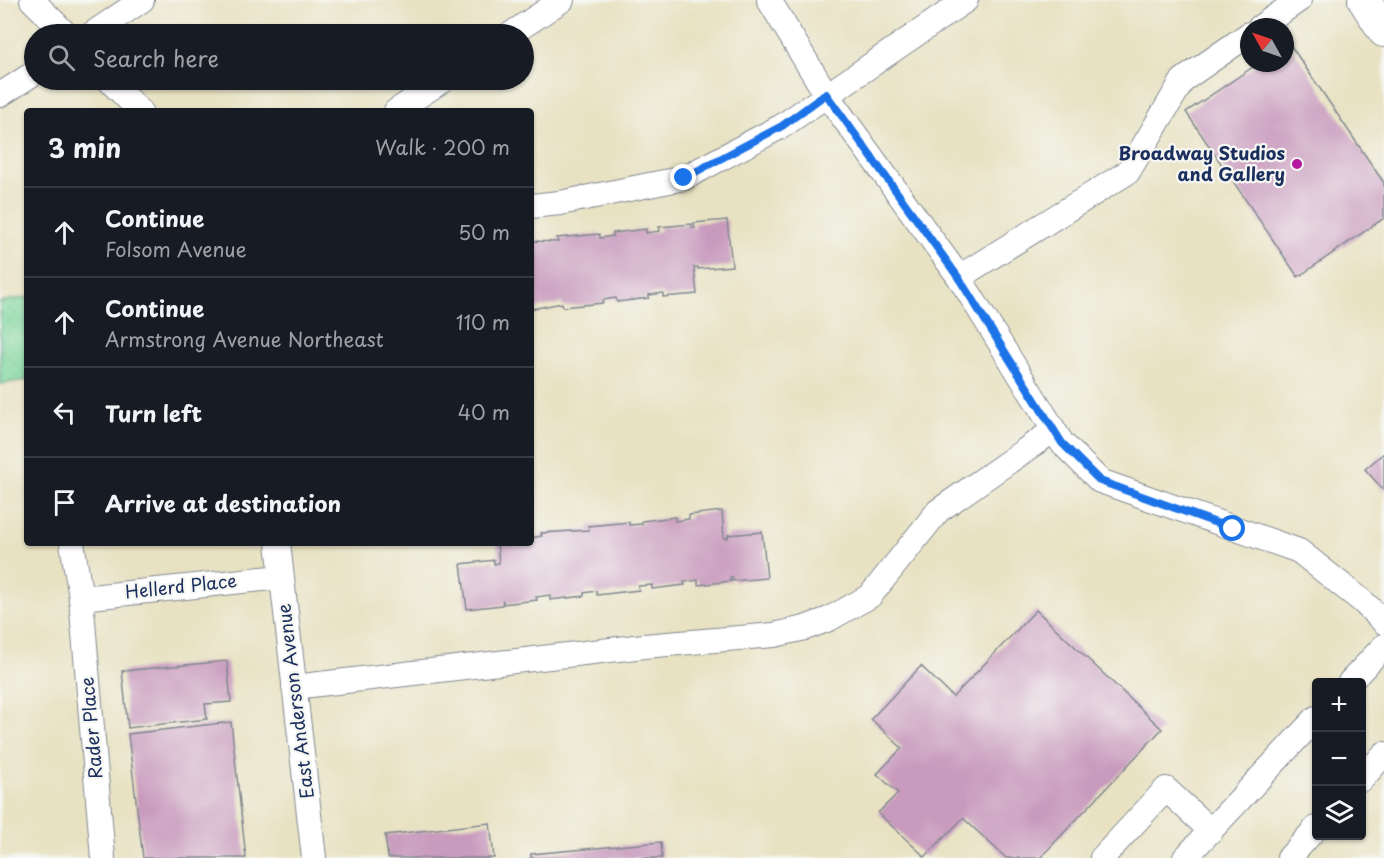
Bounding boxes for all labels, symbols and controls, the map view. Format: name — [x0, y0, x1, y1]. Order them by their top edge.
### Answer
north arrow — [1240, 18, 1294, 72]
search box — [24, 24, 534, 90]
icon: search — [45, 41, 78, 74]
text: Search here — [93, 41, 219, 74]
text: 3 min — [48, 128, 121, 167]
text: Walk · 200 m — [375, 132, 510, 162]
place label: Broadway Studios and Gallery — [1118, 139, 1285, 187]
marker: Broadway Studios and Gallery — [1290, 157, 1304, 171]
route end — [670, 164, 696, 190]
text: Continue — [105, 201, 204, 234]
icon: ahead — [48, 216, 81, 249]
text: 50 m — [458, 217, 510, 247]
text: Folsom Avenue — [105, 234, 247, 264]
text: Continue — [105, 291, 204, 324]
icon: ahead — [48, 306, 81, 339]
text: 110 m — [456, 307, 510, 337]
text: Armstrong Avenue Northeast — [105, 324, 384, 354]
icon: left — [48, 396, 81, 429]
text: Turn left — [105, 396, 202, 429]
text: 40 m — [458, 397, 510, 427]
icon: arrive — [48, 486, 81, 519]
text: Arrive at destination — [105, 486, 341, 519]
route start — [1219, 515, 1245, 541]
street label: Hellerd Place — [124, 566, 238, 605]
street label: East Anderson Avenue — [269, 602, 320, 800]
street label: Rader Place — [73, 676, 108, 780]
map controls — [1312, 678, 1366, 840]
button: + — [1312, 678, 1366, 732]
button: − — [1312, 732, 1366, 786]
button: layers — [1312, 786, 1366, 840]

